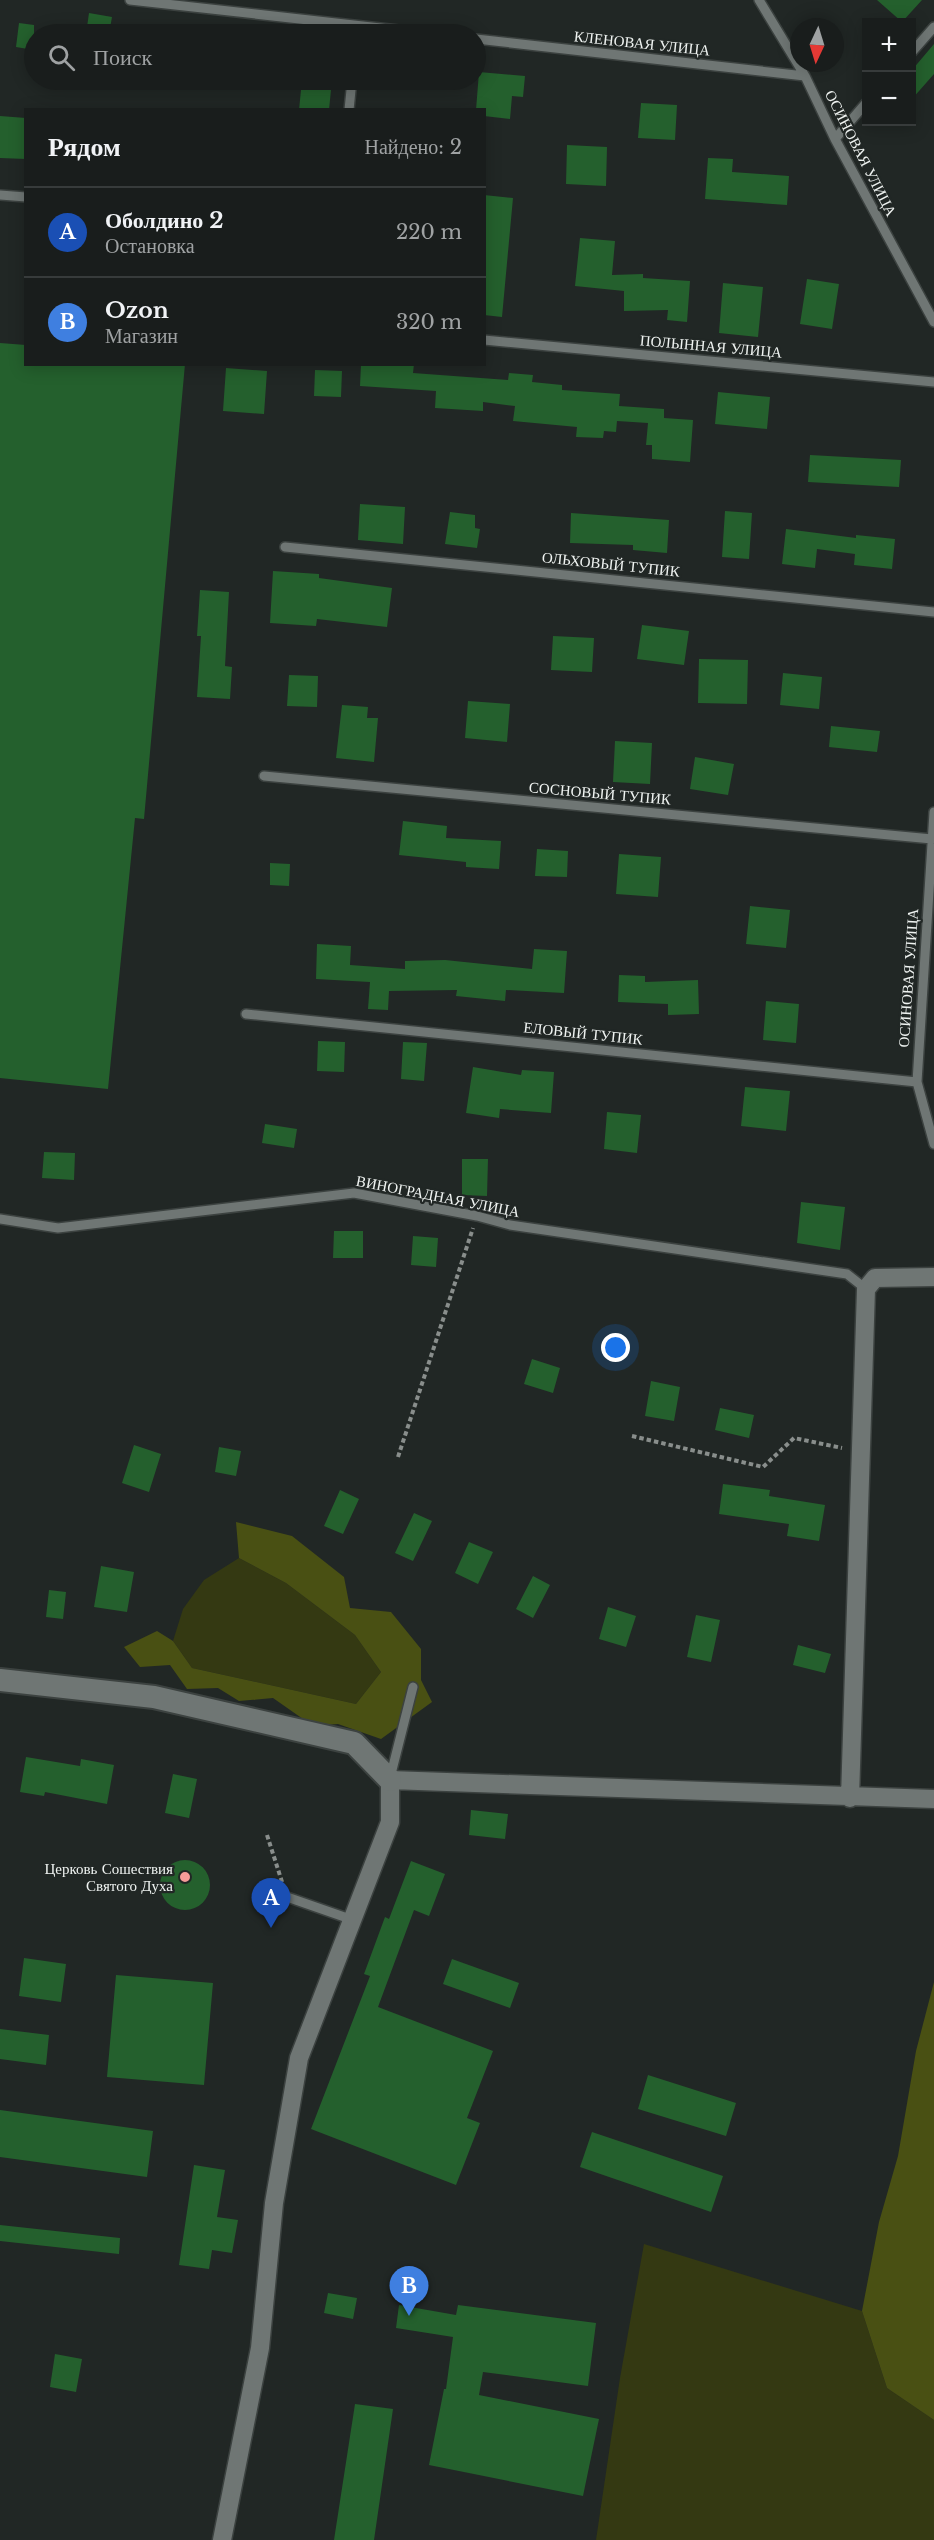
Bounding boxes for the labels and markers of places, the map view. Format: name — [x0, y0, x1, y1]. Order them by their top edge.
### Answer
place label: Церковь Сошествия Святого Духа — [44, 1859, 173, 1895]
marker: Церковь Сошествия Святого Духа — [178, 1870, 192, 1884]
pin: A — [252, 1878, 290, 1928]
pin: B — [390, 2266, 428, 2316]

